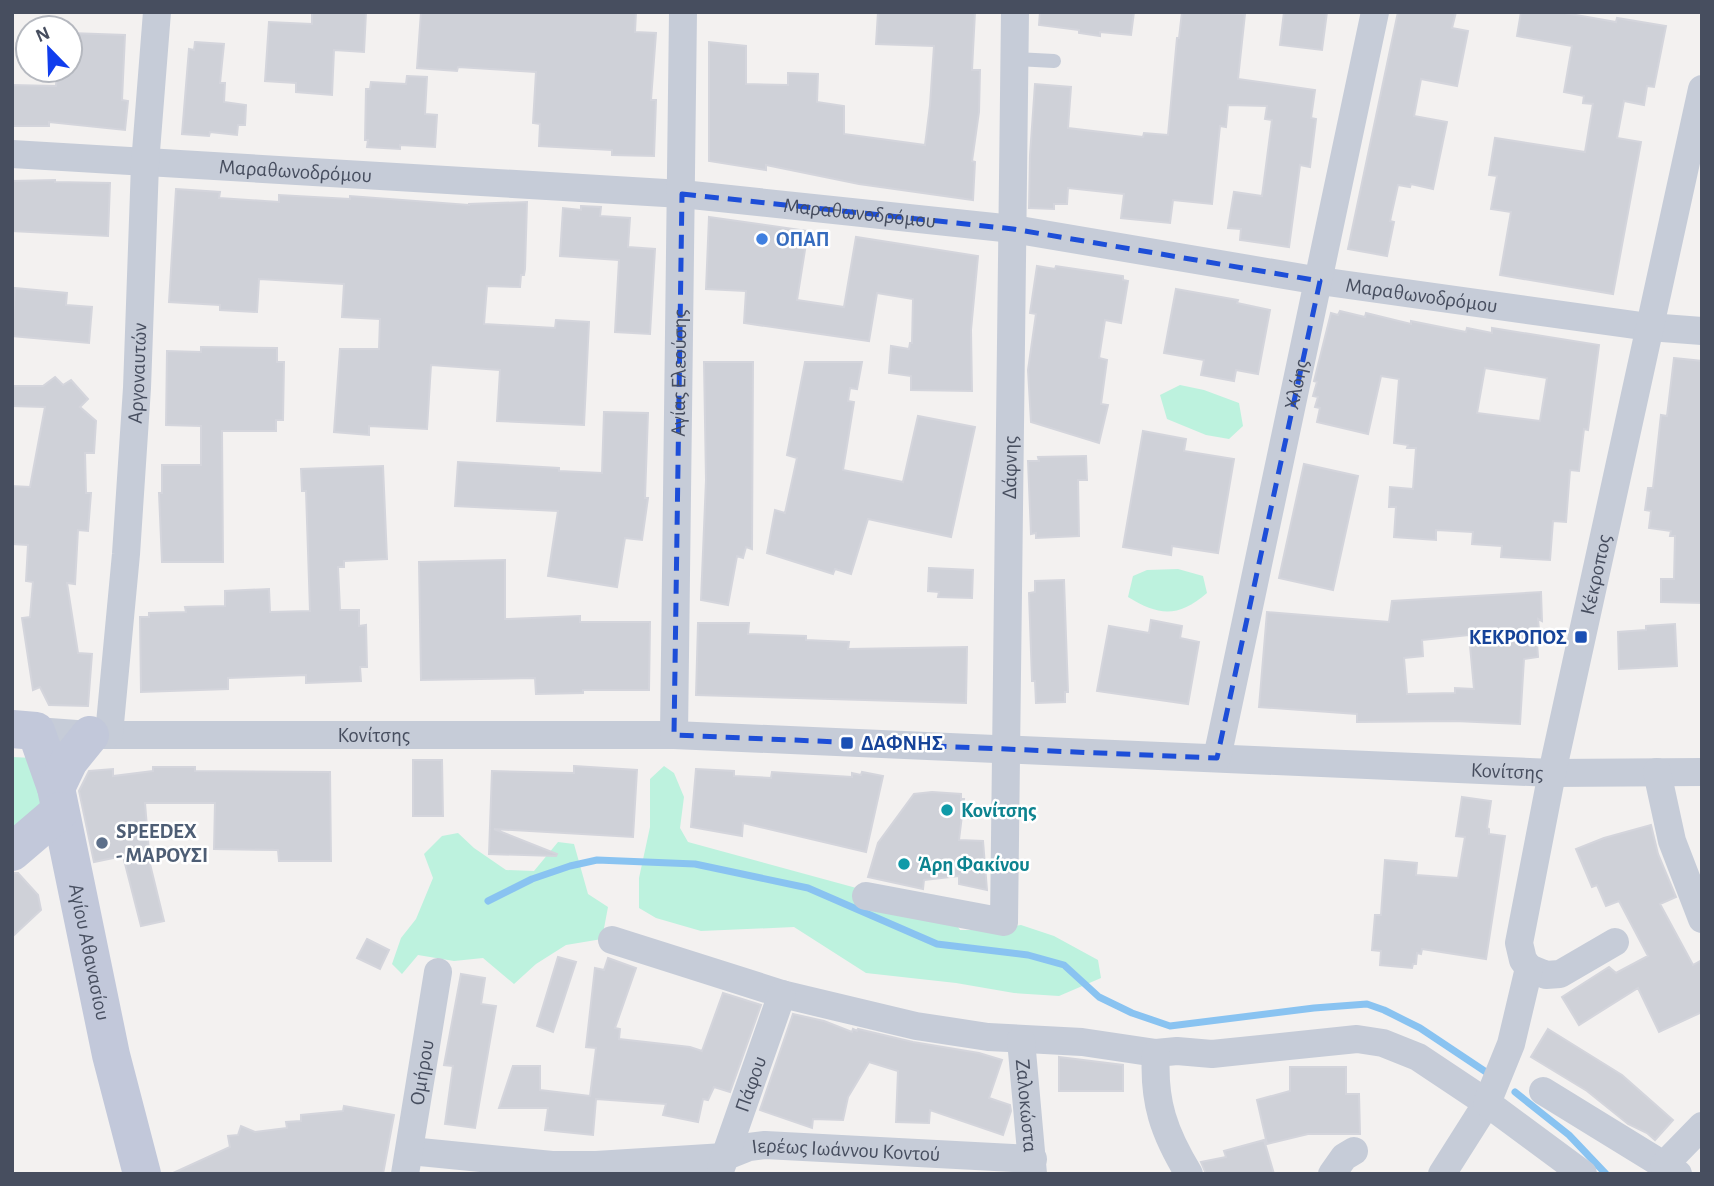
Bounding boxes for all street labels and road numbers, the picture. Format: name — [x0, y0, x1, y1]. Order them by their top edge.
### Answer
street label: Μαραθωνοδρόμου — [218, 156, 373, 186]
street label: Μαραθωνοδρόμου — [782, 195, 937, 232]
street label: Μαραθωνοδρόμου — [1344, 275, 1499, 317]
street label: Αγίας Ελεούσης — [668, 309, 690, 437]
street label: Αργοναυτών — [125, 322, 150, 424]
street label: Χλόης — [1281, 357, 1312, 411]
street label: Δάφνης — [999, 436, 1021, 499]
street label: Κέκροπος — [1577, 532, 1615, 617]
street label: Κονίτσης — [338, 725, 410, 746]
street label: Κονίτσης — [1470, 759, 1544, 784]
street label: Αγίου Αθανασίου — [65, 882, 114, 1022]
street label: Ομήρου — [406, 1038, 438, 1107]
street label: Πάφου — [731, 1053, 770, 1115]
street label: Ζαλοκώστα — [1012, 1058, 1041, 1153]
street label: Ιερέως Ιωάννου Κοντού — [750, 1135, 941, 1165]

